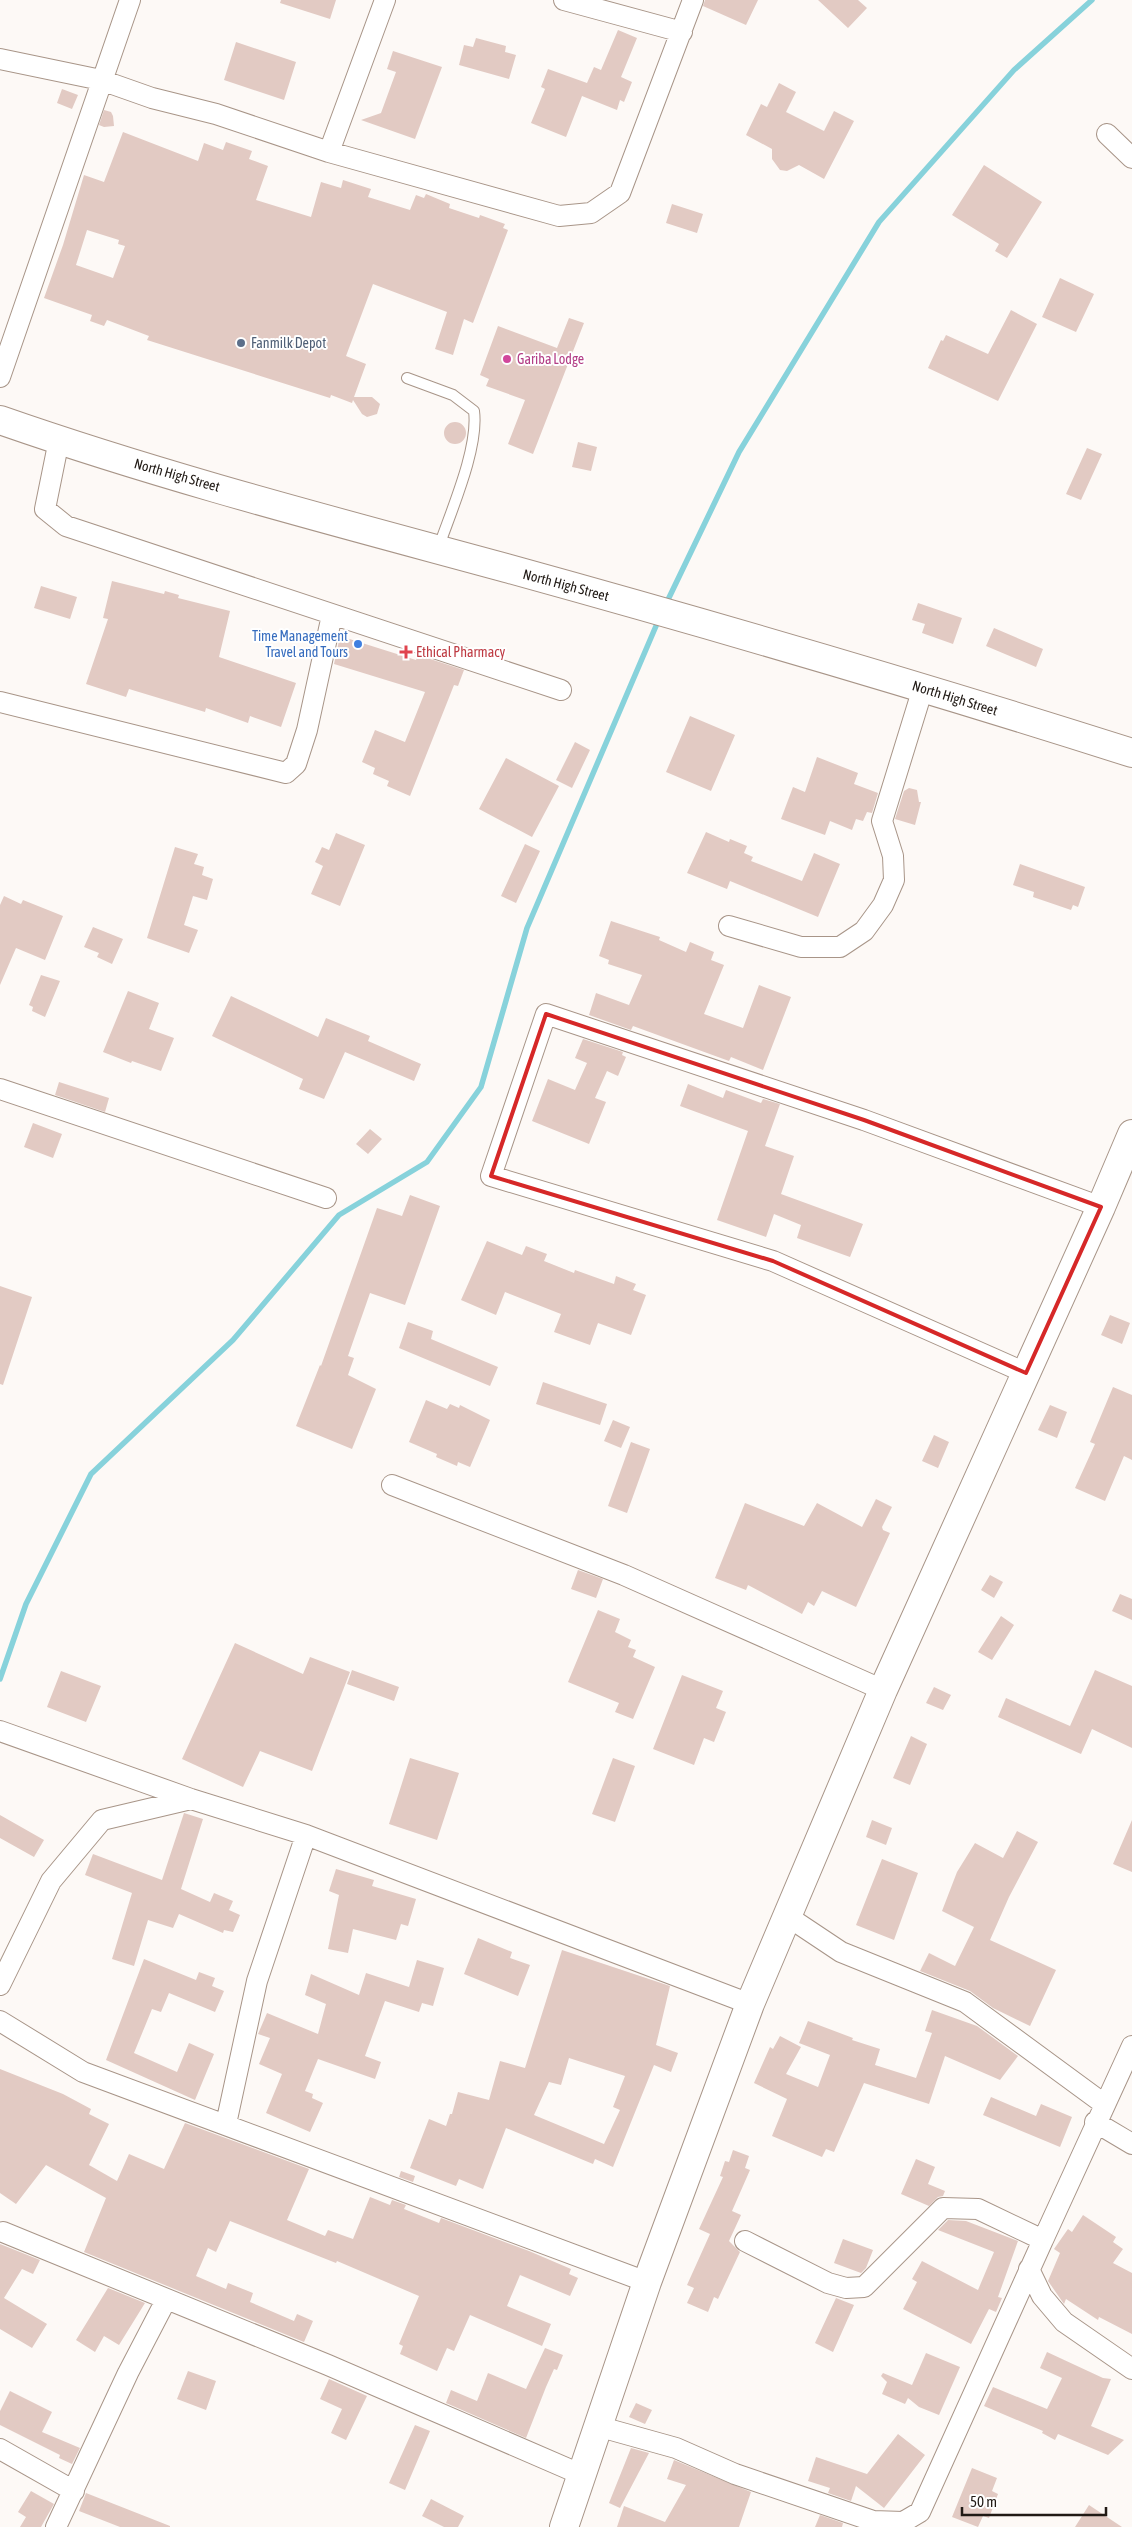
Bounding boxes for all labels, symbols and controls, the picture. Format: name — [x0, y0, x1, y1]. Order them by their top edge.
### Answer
place label: Fanmilk Depot — [251, 335, 326, 351]
marker: Fanmilk Depot — [235, 337, 247, 349]
place label: Gariba Lodge — [517, 351, 584, 367]
marker: Gariba Lodge — [501, 353, 513, 365]
street label: North High Street — [132, 455, 222, 495]
street label: North High Street — [521, 566, 611, 604]
place label: Time Management Travel and Tours — [252, 628, 348, 660]
marker: Time Management Travel and Tours — [352, 638, 364, 650]
place label: Ethical Pharmacy — [416, 644, 505, 660]
marker: Ethical Pharmacy — [400, 646, 412, 658]
street label: North High Street — [910, 677, 1000, 719]
scale bar — [962, 2484, 1106, 2516]
text: 50 m — [970, 2493, 997, 2510]

